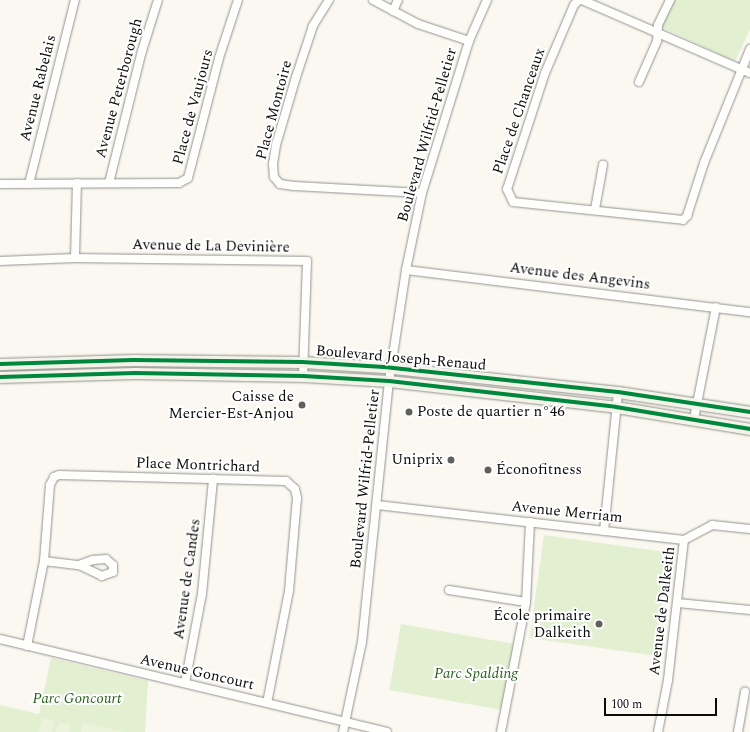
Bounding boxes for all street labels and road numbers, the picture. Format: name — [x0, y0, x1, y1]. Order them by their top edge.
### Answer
street label: Avenue Peterborough — [92, 16, 146, 160]
street label: Avenue Rabelais — [16, 33, 60, 143]
street label: Boulevard Wilfrid-Pelletier — [394, 46, 460, 224]
street label: Place de Chanceaux — [489, 46, 549, 176]
street label: Place de Vaujours — [169, 47, 217, 167]
street label: Place Montoire — [252, 58, 296, 162]
street label: Avenue de La Devinière — [132, 236, 290, 256]
street label: Avenue des Angevins — [509, 258, 651, 294]
street label: Boulevard Joseph-Renaud — [315, 342, 487, 374]
street label: Boulevard Wilfrid-Pelletier — [347, 388, 383, 570]
street label: Place Montrichard — [136, 454, 260, 476]
street label: Avenue Merriam — [510, 497, 624, 527]
street label: Avenue de Candes — [170, 517, 204, 641]
street label: Avenue de Dalkeith — [645, 545, 679, 677]
street label: Avenue Goncourt — [138, 650, 256, 694]

